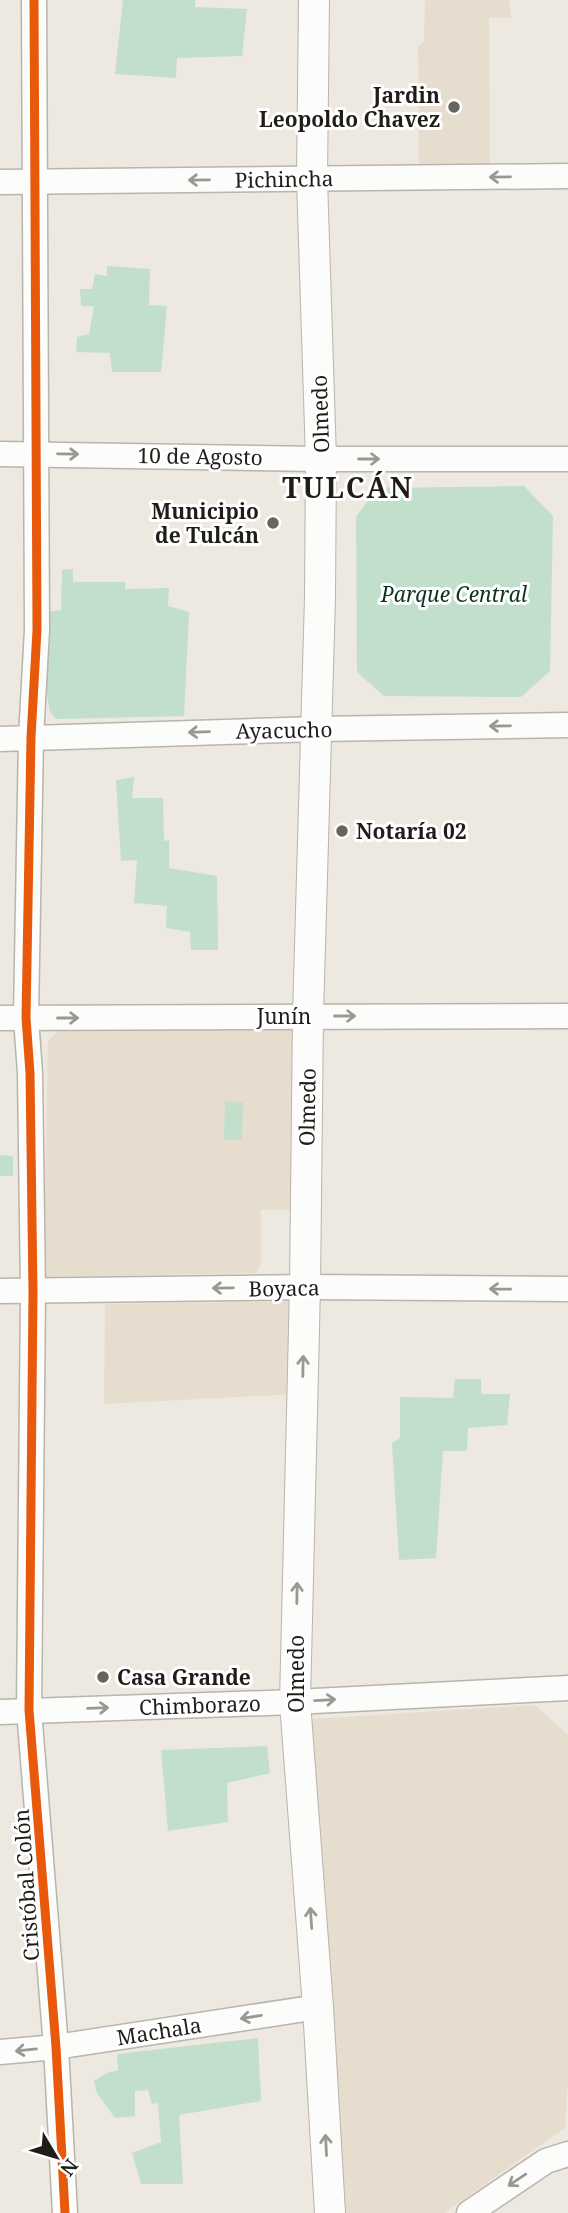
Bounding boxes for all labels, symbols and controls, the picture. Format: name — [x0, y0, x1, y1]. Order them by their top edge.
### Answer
place label: Jardin Leopoldo Chavez — [259, 81, 440, 133]
marker: Jardin Leopoldo Chavez — [446, 99, 462, 115]
street label: Pichincha — [234, 164, 334, 194]
one-way arrow — [489, 170, 512, 184]
one-way arrow — [188, 173, 211, 187]
street label: Olmedo — [305, 374, 335, 454]
street label: 10 de Agosto — [137, 441, 263, 471]
one-way arrow — [56, 447, 79, 461]
one-way arrow — [357, 452, 380, 466]
district label: TULCÁN — [282, 468, 414, 506]
place label: Municipio de Tulcán — [151, 497, 259, 549]
marker: Municipio de Tulcán — [265, 515, 281, 531]
park label: Parque Central — [380, 580, 528, 608]
street label: Ayacucho — [235, 715, 333, 745]
one-way arrow — [489, 719, 512, 733]
one-way arrow — [188, 726, 211, 739]
place label: Notaría 02 — [356, 817, 467, 845]
marker: Notaría 02 — [334, 823, 350, 839]
street label: Junín — [256, 1002, 311, 1030]
one-way arrow — [333, 1009, 356, 1023]
one-way arrow — [56, 1011, 79, 1025]
street label: Olmedo — [292, 1068, 322, 1146]
street label: Boyaca — [248, 1273, 320, 1303]
one-way arrow — [212, 1282, 235, 1295]
one-way arrow — [489, 1282, 512, 1296]
one-way arrow — [296, 1354, 310, 1377]
one-way arrow — [291, 1582, 304, 1605]
street label: Olmedo — [282, 1635, 310, 1713]
place label: Casa Grande — [117, 1663, 251, 1691]
marker: Casa Grande — [95, 1669, 111, 1685]
street label: Chimborazo — [139, 1689, 261, 1721]
one-way arrow — [313, 1694, 336, 1707]
one-way arrow — [86, 1701, 109, 1714]
street label: Cristóbal Colón — [7, 1808, 45, 1962]
one-way arrow — [304, 1907, 317, 1930]
street label: Machala — [115, 2010, 203, 2052]
one-way arrow — [240, 2011, 263, 2024]
one-way arrow — [15, 2043, 37, 2056]
north arrow — [21, 2122, 91, 2192]
one-way arrow — [319, 2134, 332, 2157]
text: N — [55, 2154, 84, 2181]
one-way arrow — [508, 2173, 527, 2188]

